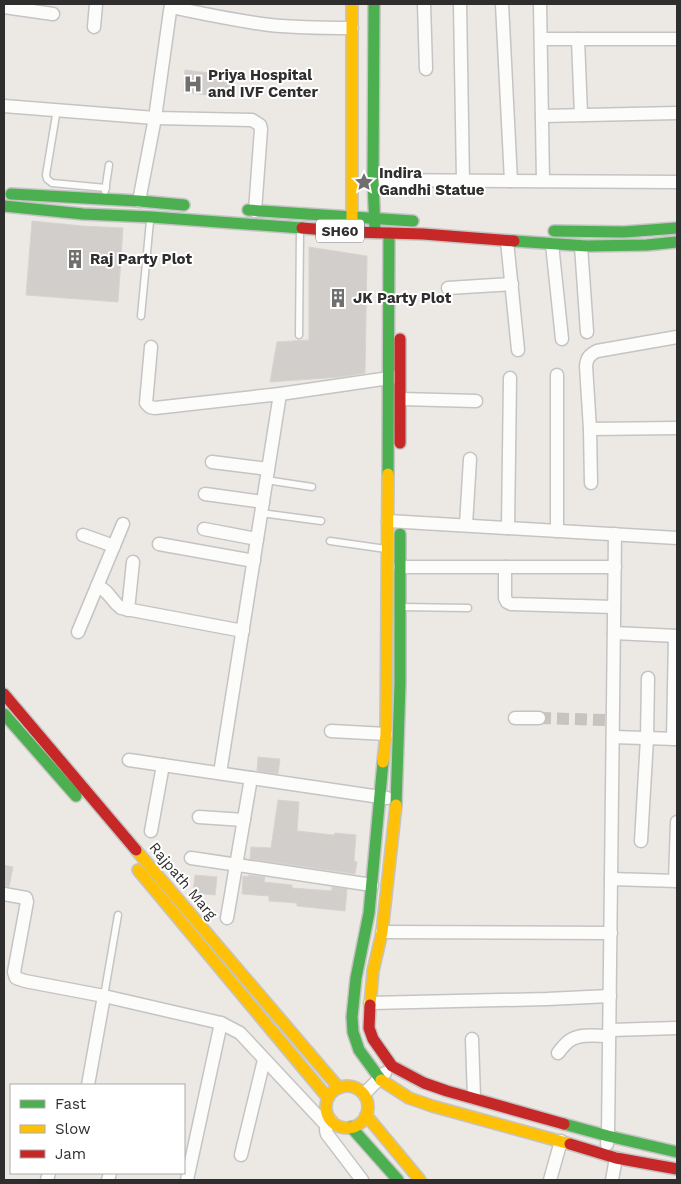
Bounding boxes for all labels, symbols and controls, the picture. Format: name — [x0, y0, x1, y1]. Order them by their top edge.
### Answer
place label: Priya Hospital and IVF Center — [208, 66, 318, 101]
hospital icon: Priya Hospital and IVF Center — [182, 73, 204, 95]
place label: Indira Gandhi Statue — [379, 164, 485, 199]
place icon: Indira Gandhi Statue — [353, 171, 375, 193]
road number: SH60 — [316, 220, 364, 242]
building icon: Raj Party Plot — [64, 248, 86, 270]
place label: Raj Party Plot — [90, 250, 192, 268]
building icon: JK Party Plot — [327, 287, 349, 309]
place label: JK Party Plot — [353, 289, 452, 307]
street label: Rajpath Marg — [145, 839, 221, 923]
legend — [10, 1084, 185, 1174]
text: Fast — [55, 1095, 87, 1113]
text: Slow — [55, 1120, 91, 1138]
text: Jam — [55, 1145, 86, 1163]

